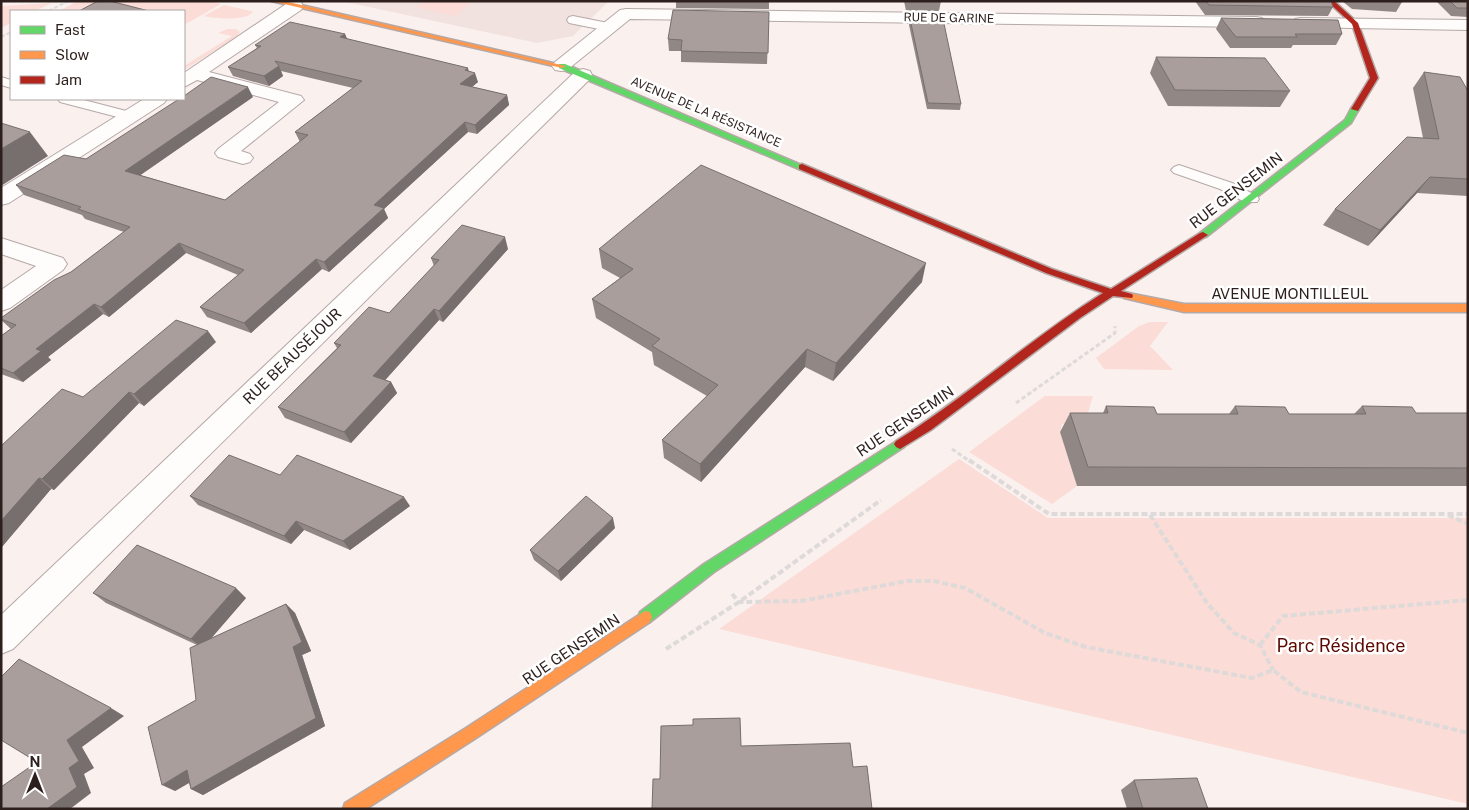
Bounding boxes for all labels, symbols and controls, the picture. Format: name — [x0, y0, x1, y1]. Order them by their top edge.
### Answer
legend — [10, 10, 185, 100]
street label: RUE DE GARINE — [904, 10, 994, 26]
text: Fast — [55, 21, 85, 38]
text: Slow — [55, 46, 90, 63]
text: Jam — [55, 71, 82, 88]
street label: AVENUE DE LA RÉSISTANCE — [629, 74, 783, 150]
street label: RUE GENSEMIN — [1186, 148, 1286, 232]
street label: AVENUE MONTILLEUL — [1211, 285, 1369, 302]
street label: RUE BEAUSÉJOUR — [239, 305, 345, 407]
street label: RUE GENSEMIN — [853, 382, 957, 460]
street label: RUE GENSEMIN — [519, 610, 623, 688]
park label: Parc Résidence — [1277, 635, 1406, 656]
north arrow — [10, 750, 60, 800]
text: N — [30, 754, 40, 770]

